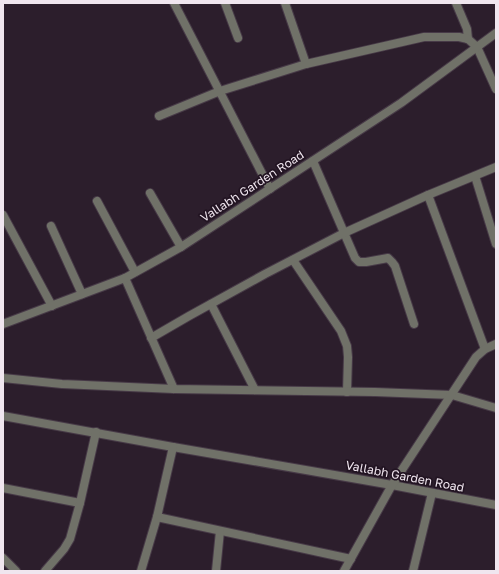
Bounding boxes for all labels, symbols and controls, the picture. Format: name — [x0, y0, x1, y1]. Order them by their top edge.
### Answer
street label: Vallabh Garden Road — [197, 147, 307, 225]
street label: Vallabh Garden Road — [345, 457, 465, 495]

